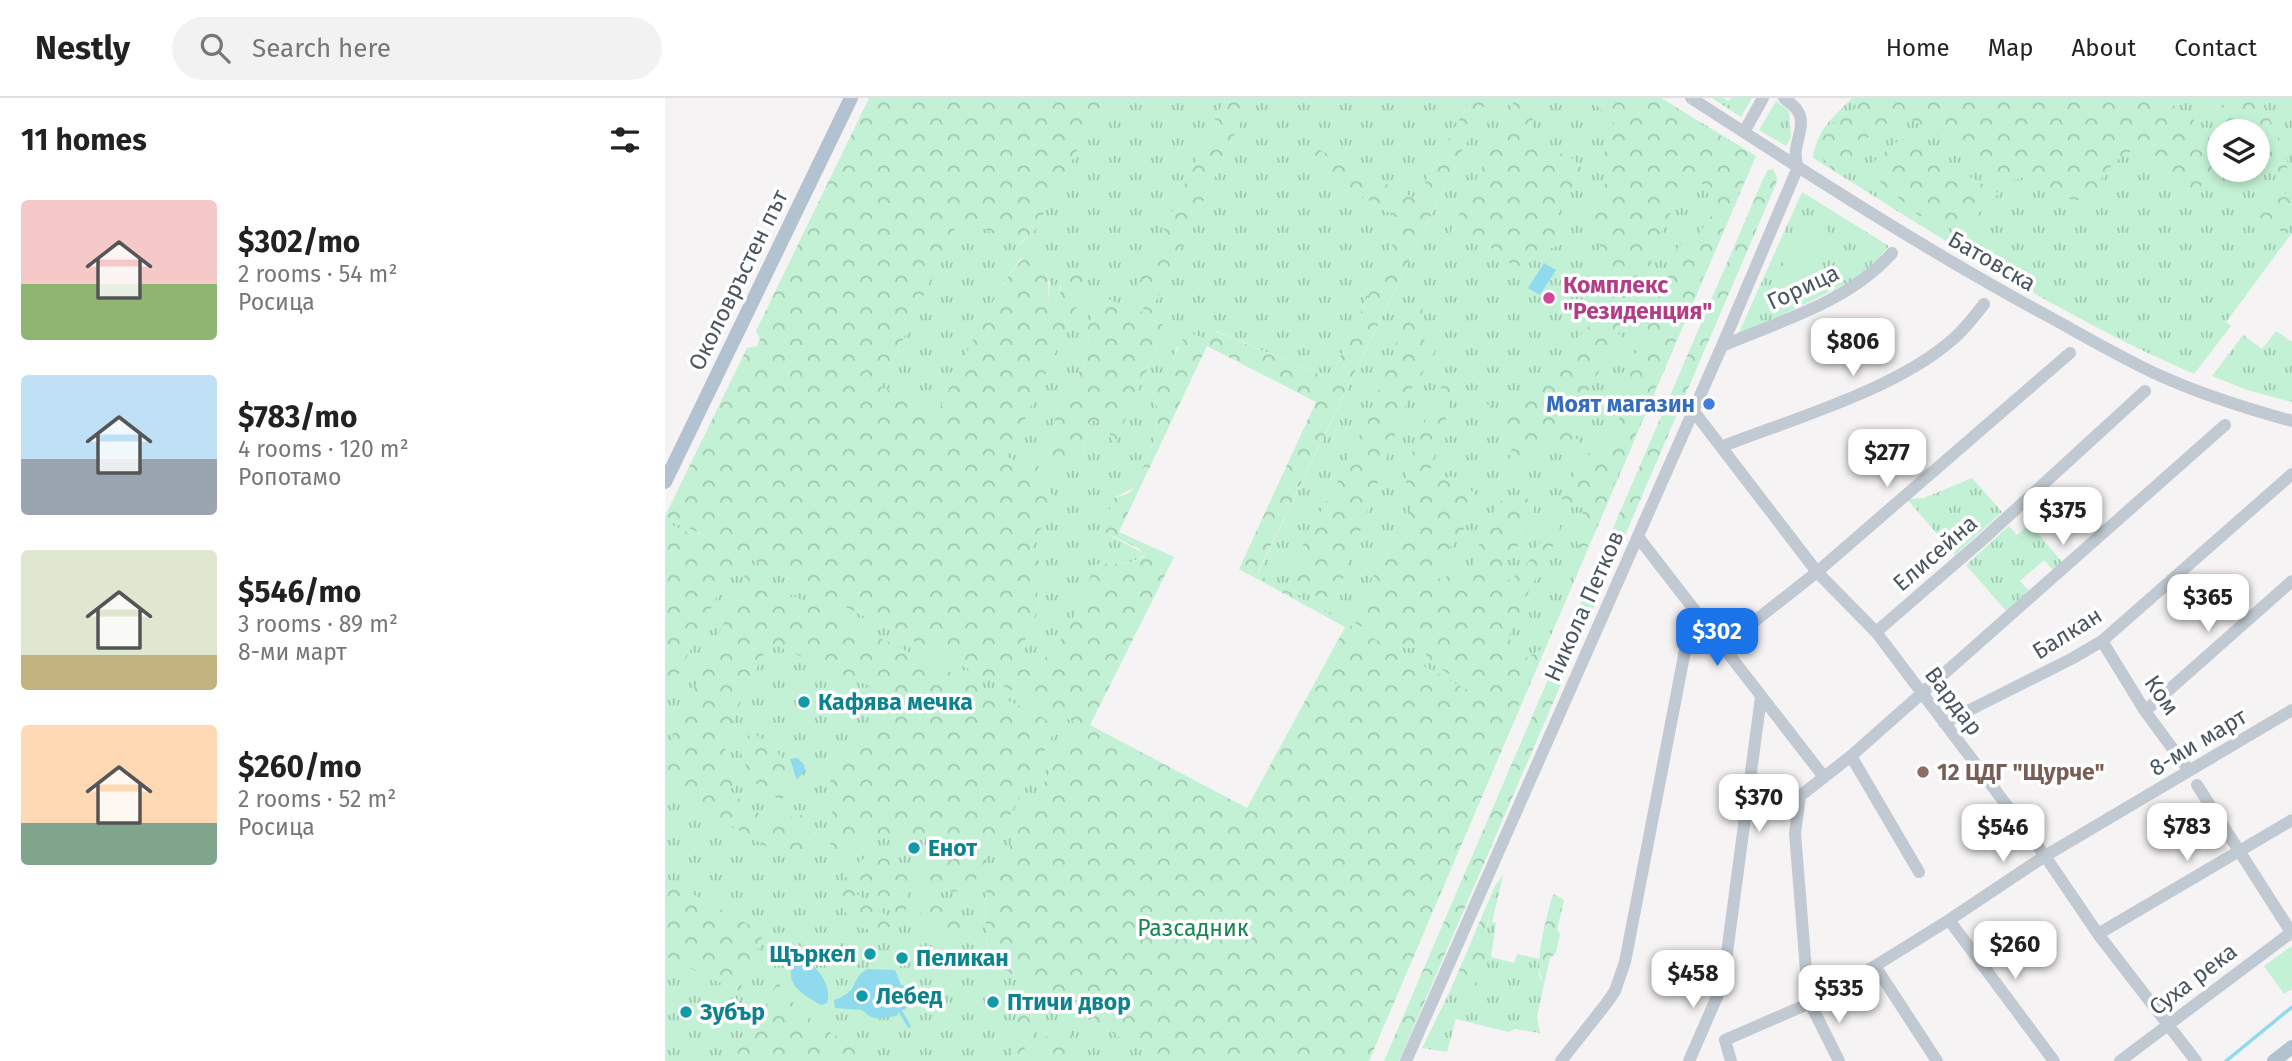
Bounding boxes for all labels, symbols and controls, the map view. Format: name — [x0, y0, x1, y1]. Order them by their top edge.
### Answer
search box — [172, 17, 662, 80]
text: Nestly — [35, 28, 130, 68]
icon: search — [196, 29, 234, 67]
text: Search here — [252, 33, 391, 64]
text: Home — [1886, 34, 1950, 62]
text: Map — [1988, 34, 2034, 62]
text: About — [2072, 34, 2136, 62]
text: Contact — [2174, 34, 2257, 62]
map controls — [2207, 119, 2270, 182]
button: layers — [2207, 119, 2270, 182]
icon: filters — [606, 121, 644, 159]
text: 11 homes — [21, 122, 147, 158]
street label: Околовръстен път — [682, 185, 794, 375]
text: $302/mo — [238, 224, 360, 260]
street label: Батовска — [1943, 225, 2041, 297]
icon: home — [77, 228, 161, 312]
street label: Горица — [1763, 258, 1843, 316]
text: 2 rooms · 54 m² — [238, 260, 397, 288]
place label: Комплекс "Резиденция" — [1563, 271, 1712, 325]
text: Росица — [238, 288, 315, 316]
marker: Комплекс "Резиденция" — [1541, 290, 1557, 306]
pin: $806 — [1812, 318, 1894, 378]
text: $806 — [1827, 327, 1879, 355]
place label: Моят магазин — [1546, 390, 1695, 418]
marker: Моят магазин — [1701, 396, 1717, 412]
text: $783/mo — [238, 399, 357, 435]
icon: home — [77, 403, 161, 487]
pin: $277 — [1846, 430, 1928, 489]
text: 4 rooms · 120 m² — [238, 435, 409, 463]
text: $277 — [1864, 438, 1910, 466]
text: Ропотамо — [238, 463, 341, 491]
pin: $375 — [2022, 488, 2104, 547]
text: $375 — [2039, 496, 2087, 524]
street label: Елисейна — [1887, 509, 1983, 597]
street label: Никола Петков — [1538, 526, 1630, 686]
text: $546/mo — [238, 574, 361, 610]
pin: $365 — [2167, 574, 2249, 634]
icon: home — [77, 578, 161, 662]
text: $365 — [2183, 583, 2233, 611]
street label: Балкан — [2027, 601, 2107, 665]
pin: $302 — [1676, 608, 1758, 668]
text: 3 rooms · 89 m² — [238, 610, 398, 638]
text: $302 — [1692, 617, 1742, 645]
text: 8-ми март — [238, 638, 347, 666]
street label: Вардар — [1919, 661, 1989, 741]
street label: Ком — [2139, 670, 2185, 720]
place label: Кафява мечка — [818, 688, 973, 716]
marker: Кафява мечка — [796, 694, 812, 710]
street label: 8-ми март — [2144, 702, 2252, 782]
text: $260/mo — [238, 749, 362, 785]
icon: home — [77, 753, 161, 837]
place label: 12 ЦДГ "Щурче" — [1937, 758, 2105, 786]
marker: 12 ЦДГ "Щурче" — [1915, 764, 1931, 780]
pin: $370 — [1718, 774, 1800, 834]
text: $370 — [1735, 783, 1783, 811]
text: 2 rooms · 52 m² — [238, 785, 396, 813]
pin: $546 — [1962, 804, 2044, 864]
pin: $783 — [2146, 804, 2228, 863]
text: $783 — [2163, 812, 2211, 840]
text: Росица — [238, 813, 315, 841]
text: $546 — [1978, 813, 2028, 841]
place label: Енот — [928, 834, 977, 862]
marker: Енот — [906, 840, 922, 856]
park label: Разсадник — [1137, 914, 1249, 942]
pin: $260 — [1974, 922, 2056, 981]
text: $260 — [1990, 930, 2040, 958]
street label: Суха река — [2144, 937, 2242, 1021]
place label: Щъркел — [769, 940, 856, 968]
place label: Пеликан — [916, 944, 1009, 972]
marker: Щъркел — [862, 946, 878, 962]
marker: Пеликан — [894, 950, 910, 966]
pin: $458 — [1652, 950, 1734, 1010]
text: $458 — [1667, 959, 1719, 987]
pin: $535 — [1798, 965, 1880, 1025]
text: $535 — [1814, 974, 1864, 1002]
place label: Лебед — [876, 982, 942, 1010]
marker: Лебед — [854, 988, 870, 1004]
place label: Птичи двор — [1007, 988, 1131, 1016]
marker: Птичи двор — [985, 994, 1001, 1010]
place label: Зубър — [699, 998, 765, 1026]
marker: Зубър — [678, 1004, 694, 1020]

